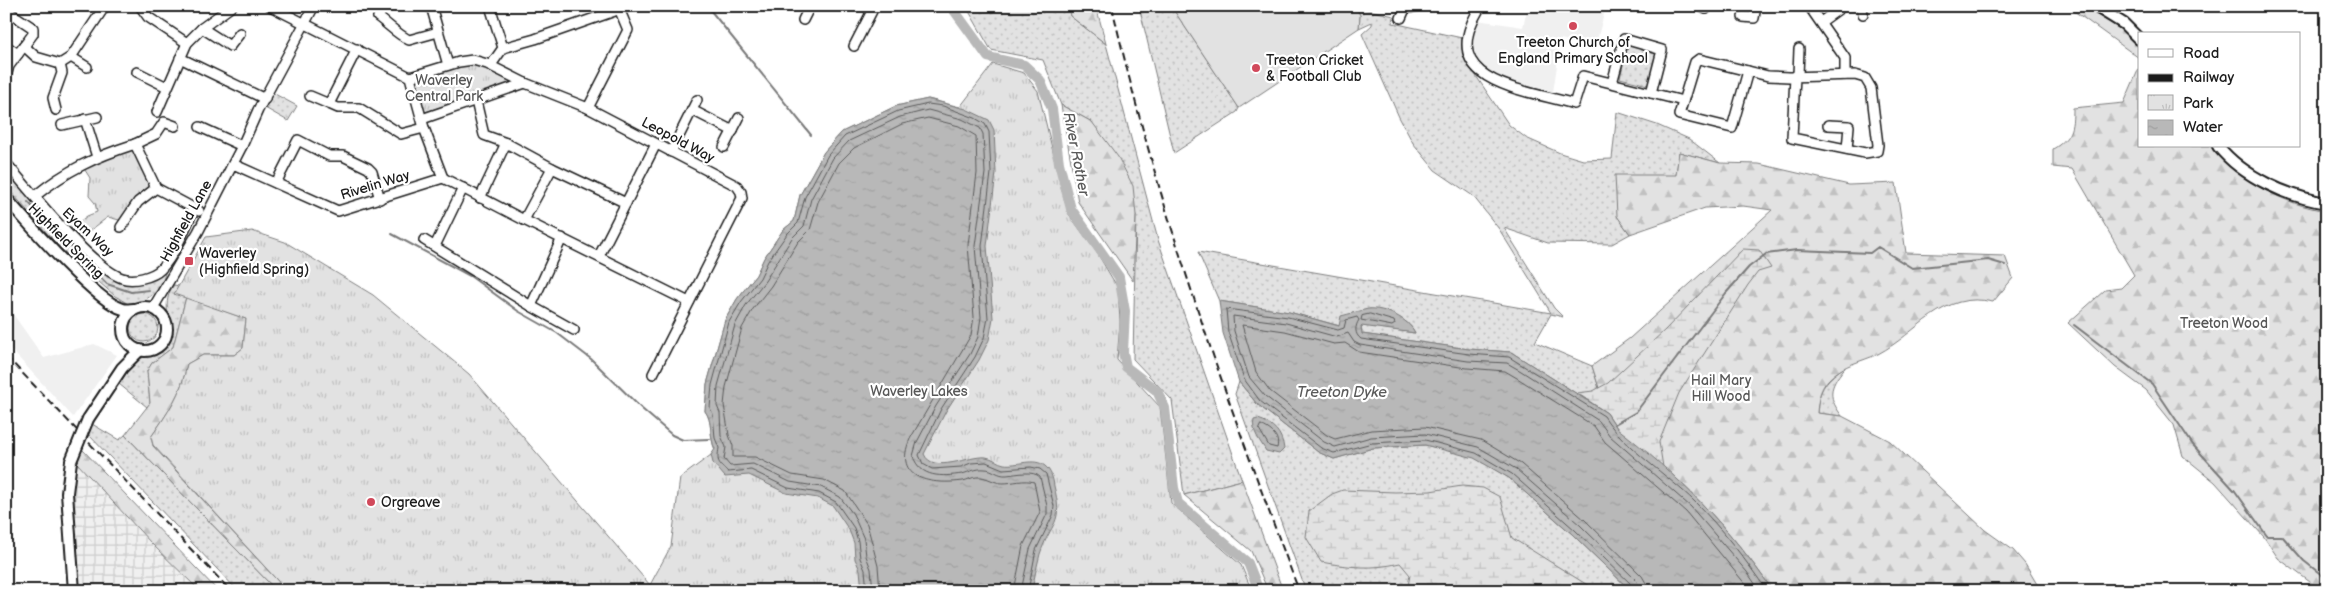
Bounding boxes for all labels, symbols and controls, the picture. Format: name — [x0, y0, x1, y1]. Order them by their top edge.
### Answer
marker: Treeton Church of England Primary School — [1567, 20, 1579, 32]
legend — [2138, 32, 2300, 148]
place label: Treeton Church of England Primary School — [1498, 34, 1648, 67]
text: Road — [2183, 44, 2219, 63]
place label: Treeton Cricket & Football Club — [1266, 52, 1364, 85]
marker: Treeton Cricket & Football Club — [1250, 62, 1262, 74]
text: Railway — [2183, 68, 2234, 87]
park label: Waverley Central Park — [405, 72, 483, 105]
text: Park — [2183, 94, 2214, 113]
water label: River Rother — [1059, 110, 1094, 199]
street label: Leopold Way — [638, 114, 718, 167]
text: Water — [2183, 118, 2223, 137]
street label: Rivelin Way — [338, 166, 412, 204]
street label: Highfield Lane — [157, 177, 215, 265]
street label: Highfield Spring — [25, 200, 107, 282]
street label: Eyam Way — [59, 204, 118, 261]
place label: Waverley (Highfield Spring) — [199, 245, 309, 278]
marker: Waverley (Highfield Spring) — [183, 255, 195, 267]
park label: Treeton Wood — [2180, 315, 2268, 332]
park label: Hail Mary Hill Wood — [1691, 372, 1752, 405]
park label: Waverley Lakes — [870, 383, 968, 400]
water label: Treeton Dyke — [1297, 383, 1387, 402]
place label: Orgreave — [381, 494, 440, 511]
marker: Orgreave — [365, 496, 377, 508]

